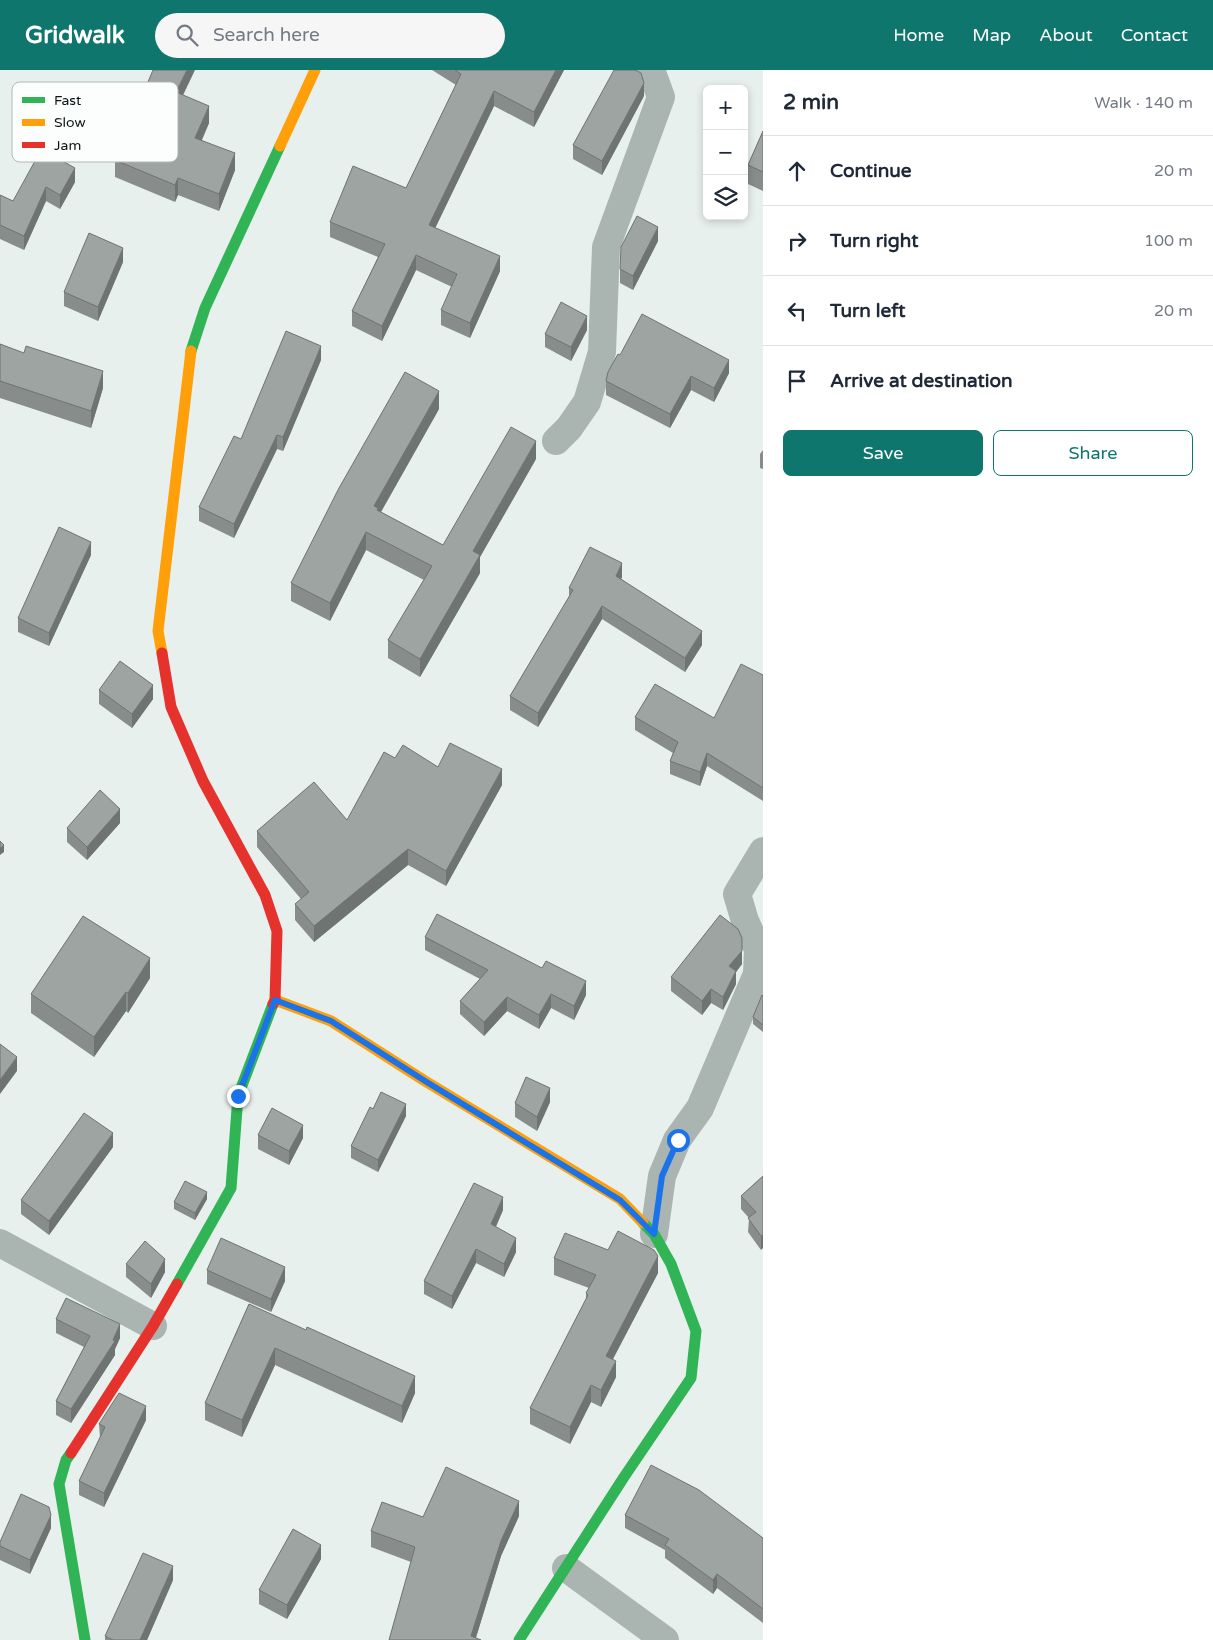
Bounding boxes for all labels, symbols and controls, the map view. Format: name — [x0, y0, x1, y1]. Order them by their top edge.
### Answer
search box — [155, 13, 505, 58]
text: Gridwalk — [25, 21, 125, 50]
icon: search — [173, 21, 201, 49]
text: Search here — [213, 24, 320, 46]
text: Home — [893, 24, 944, 46]
text: Map — [972, 24, 1011, 46]
text: About — [1039, 24, 1093, 46]
text: Contact — [1121, 24, 1188, 46]
legend — [12, 82, 178, 162]
map controls — [703, 85, 748, 220]
button: + — [703, 85, 748, 130]
text: 2 min — [783, 90, 839, 115]
text: Fast — [54, 92, 82, 109]
text: Walk · 140 m — [1094, 93, 1193, 113]
text: Slow — [54, 114, 86, 131]
button: − — [703, 130, 748, 175]
text: Jam — [54, 137, 81, 154]
icon: ahead — [783, 157, 811, 185]
text: Continue — [830, 160, 912, 182]
text: 20 m — [1154, 161, 1193, 181]
button: layers — [703, 175, 748, 220]
icon: right — [783, 227, 811, 255]
text: Turn right — [830, 230, 918, 252]
text: 100 m — [1144, 231, 1193, 251]
icon: left — [783, 297, 811, 325]
text: Turn left — [830, 300, 906, 322]
text: 20 m — [1154, 301, 1193, 321]
icon: arrive — [783, 367, 811, 395]
text: Arrive at destination — [830, 370, 1013, 392]
button: Save — [783, 430, 983, 476]
button: Share — [993, 430, 1193, 476]
route end — [227, 1085, 250, 1108]
route start — [667, 1129, 690, 1152]

